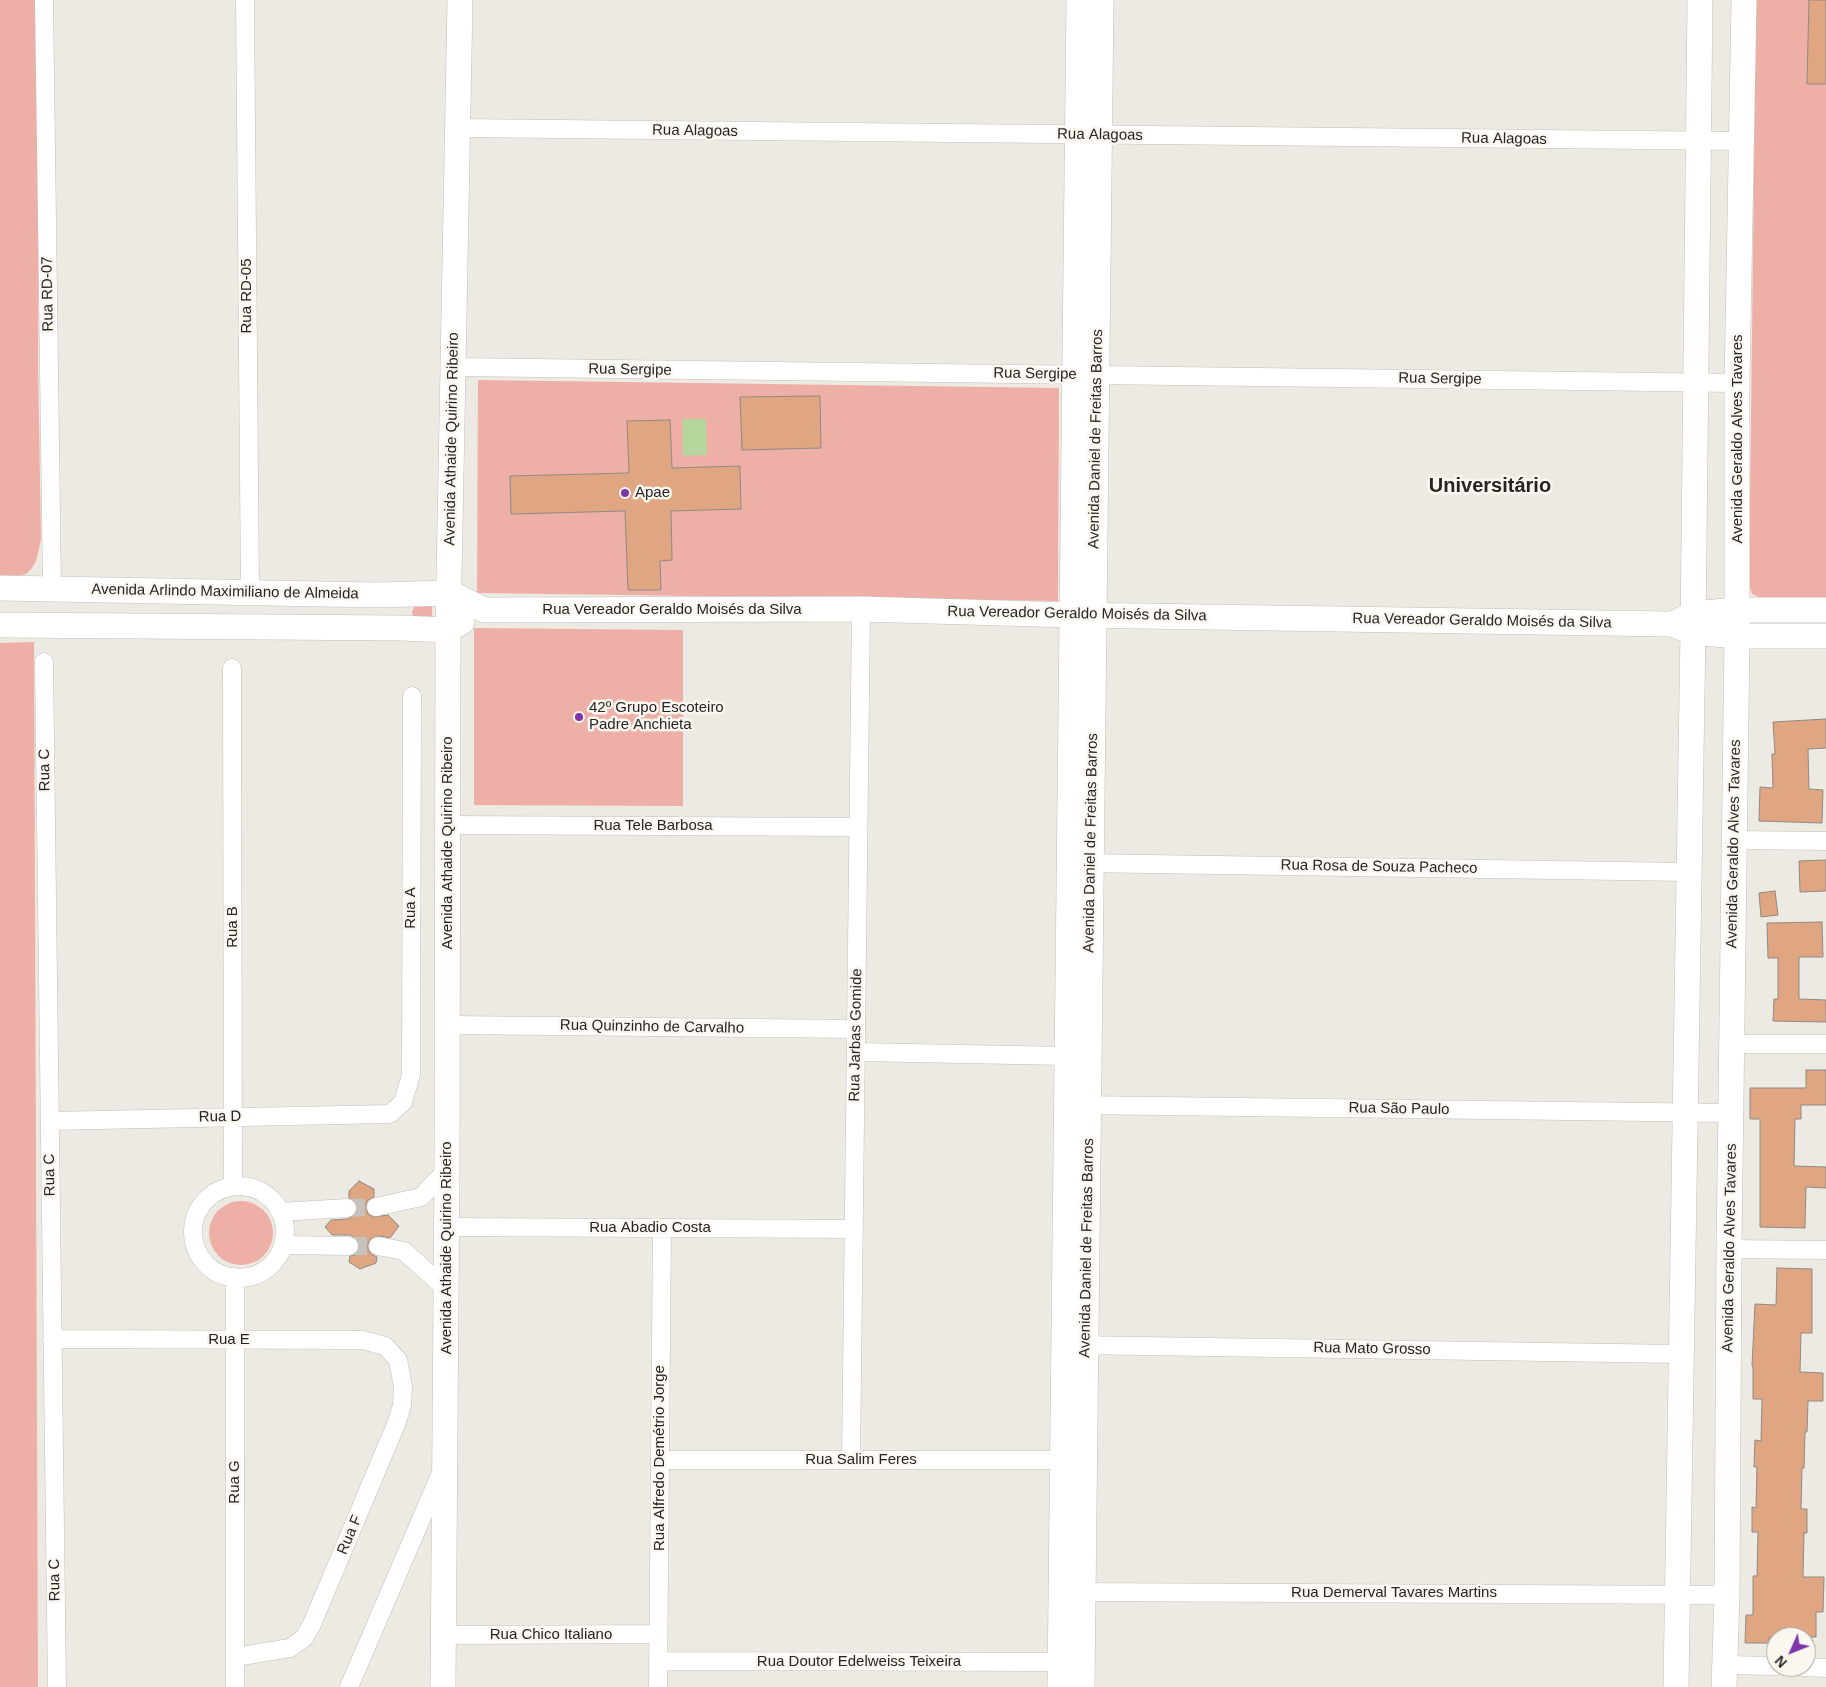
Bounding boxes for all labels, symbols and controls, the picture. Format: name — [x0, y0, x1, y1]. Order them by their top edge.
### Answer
street label: Rua Alagoas — [652, 121, 738, 141]
street label: Rua Alagoas — [1057, 125, 1143, 145]
street label: Rua Alagoas — [1461, 129, 1547, 149]
street label: Rua RD-07 — [38, 256, 58, 332]
street label: Rua RD-05 — [238, 258, 256, 334]
street label: Avenida Daniel de Freitas Barros — [1085, 329, 1107, 549]
street label: Avenida Athaide Quirino Ribeiro — [441, 332, 463, 546]
street label: Avenida Geraldo Alves Tavares — [1729, 334, 1747, 544]
street label: Rua Sergipe — [588, 360, 672, 380]
street label: Rua Sergipe — [993, 364, 1077, 384]
street label: Rua Sergipe — [1398, 369, 1482, 389]
district label: Universitário — [1429, 474, 1551, 498]
place label: Apae — [635, 484, 670, 502]
marker: Apae — [619, 487, 631, 499]
street label: Avenida Arlindo Maximiliano de Almeida — [91, 581, 359, 603]
street label: Rua Vereador Geraldo Moisés da Silva — [542, 601, 802, 619]
street label: Rua Vereador Geraldo Moisés da Silva — [947, 603, 1207, 625]
street label: Rua Vereador Geraldo Moisés da Silva — [1352, 610, 1612, 632]
place label: 42º Grupo Escoteiro Padre Anchieta — [589, 699, 724, 734]
marker: 42º Grupo Escoteiro Padre Anchieta — [573, 711, 585, 723]
street label: Avenida Daniel de Freitas Barros — [1080, 733, 1102, 953]
street label: Avenida Athaide Quirino Ribeiro — [439, 736, 457, 950]
street label: Avenida Geraldo Alves Tavares — [1723, 739, 1745, 949]
street label: Rua C — [36, 749, 54, 791]
street label: Rua Tele Barbosa — [593, 817, 713, 835]
street label: Rua Rosa de Souza Pacheco — [1280, 856, 1478, 878]
street label: Rua A — [402, 887, 420, 929]
street label: Rua B — [224, 906, 242, 948]
street label: Rua Jarbas Gomide — [846, 968, 866, 1102]
street label: Rua Quinzinho de Carvalho — [560, 1016, 744, 1038]
street label: Rua São Paulo — [1348, 1099, 1450, 1119]
street label: Rua D — [199, 1108, 241, 1126]
street label: Avenida Daniel de Freitas Barros — [1076, 1138, 1098, 1358]
street label: Avenida Athaide Quirino Ribeiro — [438, 1141, 456, 1355]
street label: Avenida Geraldo Alves Tavares — [1719, 1143, 1741, 1353]
street label: Rua C — [41, 1154, 59, 1196]
street label: Rua Abadio Costa — [589, 1219, 711, 1237]
street label: Rua E — [208, 1331, 250, 1349]
street label: Rua Mato Grosso — [1313, 1339, 1431, 1359]
street label: Rua Alfredo Demétrio Jorge — [651, 1365, 669, 1551]
street label: Rua Salim Feres — [805, 1451, 917, 1469]
street label: Rua G — [226, 1460, 244, 1504]
street label: Rua F — [334, 1513, 366, 1557]
street label: Rua C — [46, 1559, 64, 1601]
street label: Rua Demerval Tavares Martins — [1291, 1584, 1497, 1602]
street label: Rua Chico Italiano — [490, 1626, 612, 1644]
north arrow — [1766, 1627, 1816, 1677]
street label: Rua Doutor Edelweiss Teixeira — [757, 1653, 961, 1671]
text: N — [1772, 1653, 1790, 1671]

